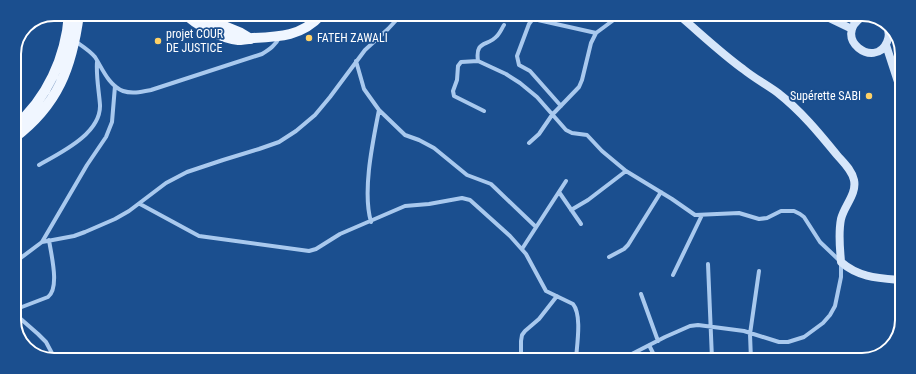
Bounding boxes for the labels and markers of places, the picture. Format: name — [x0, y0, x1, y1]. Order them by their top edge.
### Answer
place label: projet COUR DE JUSTICE — [166, 27, 224, 55]
place label: FATEH ZAWALI — [317, 31, 388, 45]
marker: FATEH ZAWALI — [304, 33, 314, 43]
marker: projet COUR DE JUSTICE — [153, 36, 163, 46]
place label: Supérette SABI — [790, 89, 861, 103]
marker: Supérette SABI — [864, 91, 874, 101]

